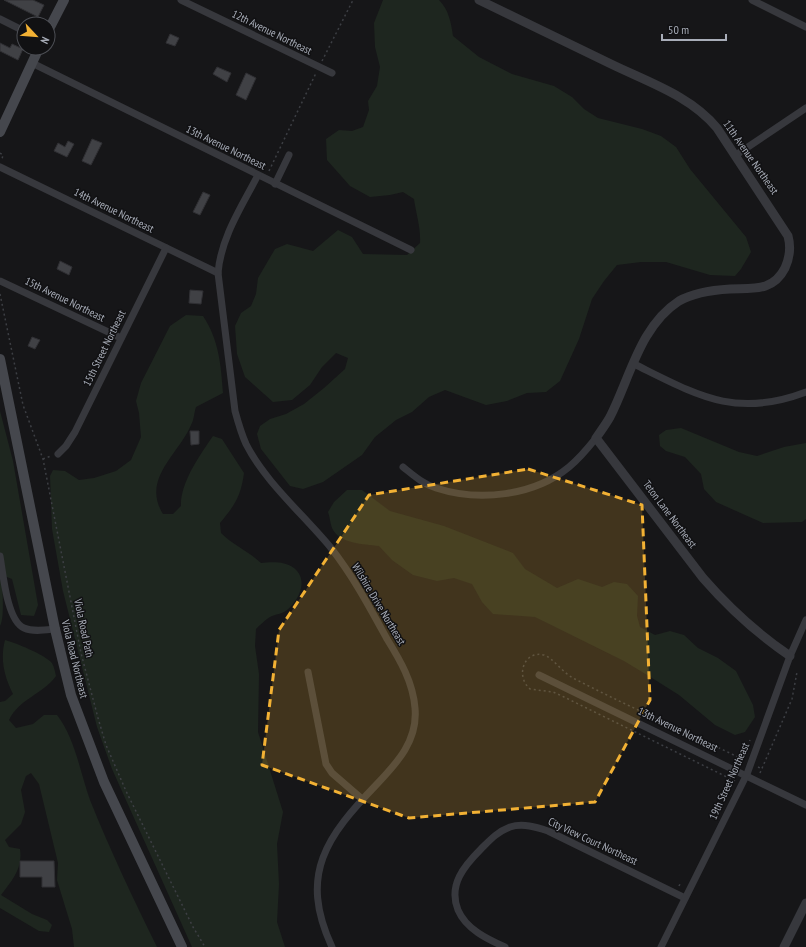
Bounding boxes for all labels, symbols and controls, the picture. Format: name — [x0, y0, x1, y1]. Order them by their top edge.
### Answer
street label: 12th Avenue Northeast — [230, 7, 314, 57]
north arrow — [16, 16, 56, 56]
scale bar — [662, 16, 726, 42]
text: 50 m — [668, 22, 689, 37]
text: N — [37, 35, 53, 46]
street label: 11th Avenue Northeast — [720, 117, 782, 197]
street label: 13th Avenue Northeast — [184, 122, 268, 172]
street label: 14th Avenue Northeast — [72, 185, 156, 235]
street label: 15th Avenue Northeast — [23, 274, 107, 324]
street label: 15th Street Northeast — [80, 308, 128, 388]
street label: Teton Lane Northeast — [640, 477, 700, 551]
street label: Wilshire Drive Northeast — [349, 561, 409, 647]
street label: Viola Road Path — [71, 596, 97, 659]
street label: Viola Road Northeast — [58, 617, 91, 700]
street label: 13th Avenue Northeast — [636, 704, 720, 754]
street label: 19th Street Northeast — [706, 740, 752, 822]
street label: City View Court Northeast — [546, 814, 640, 868]

